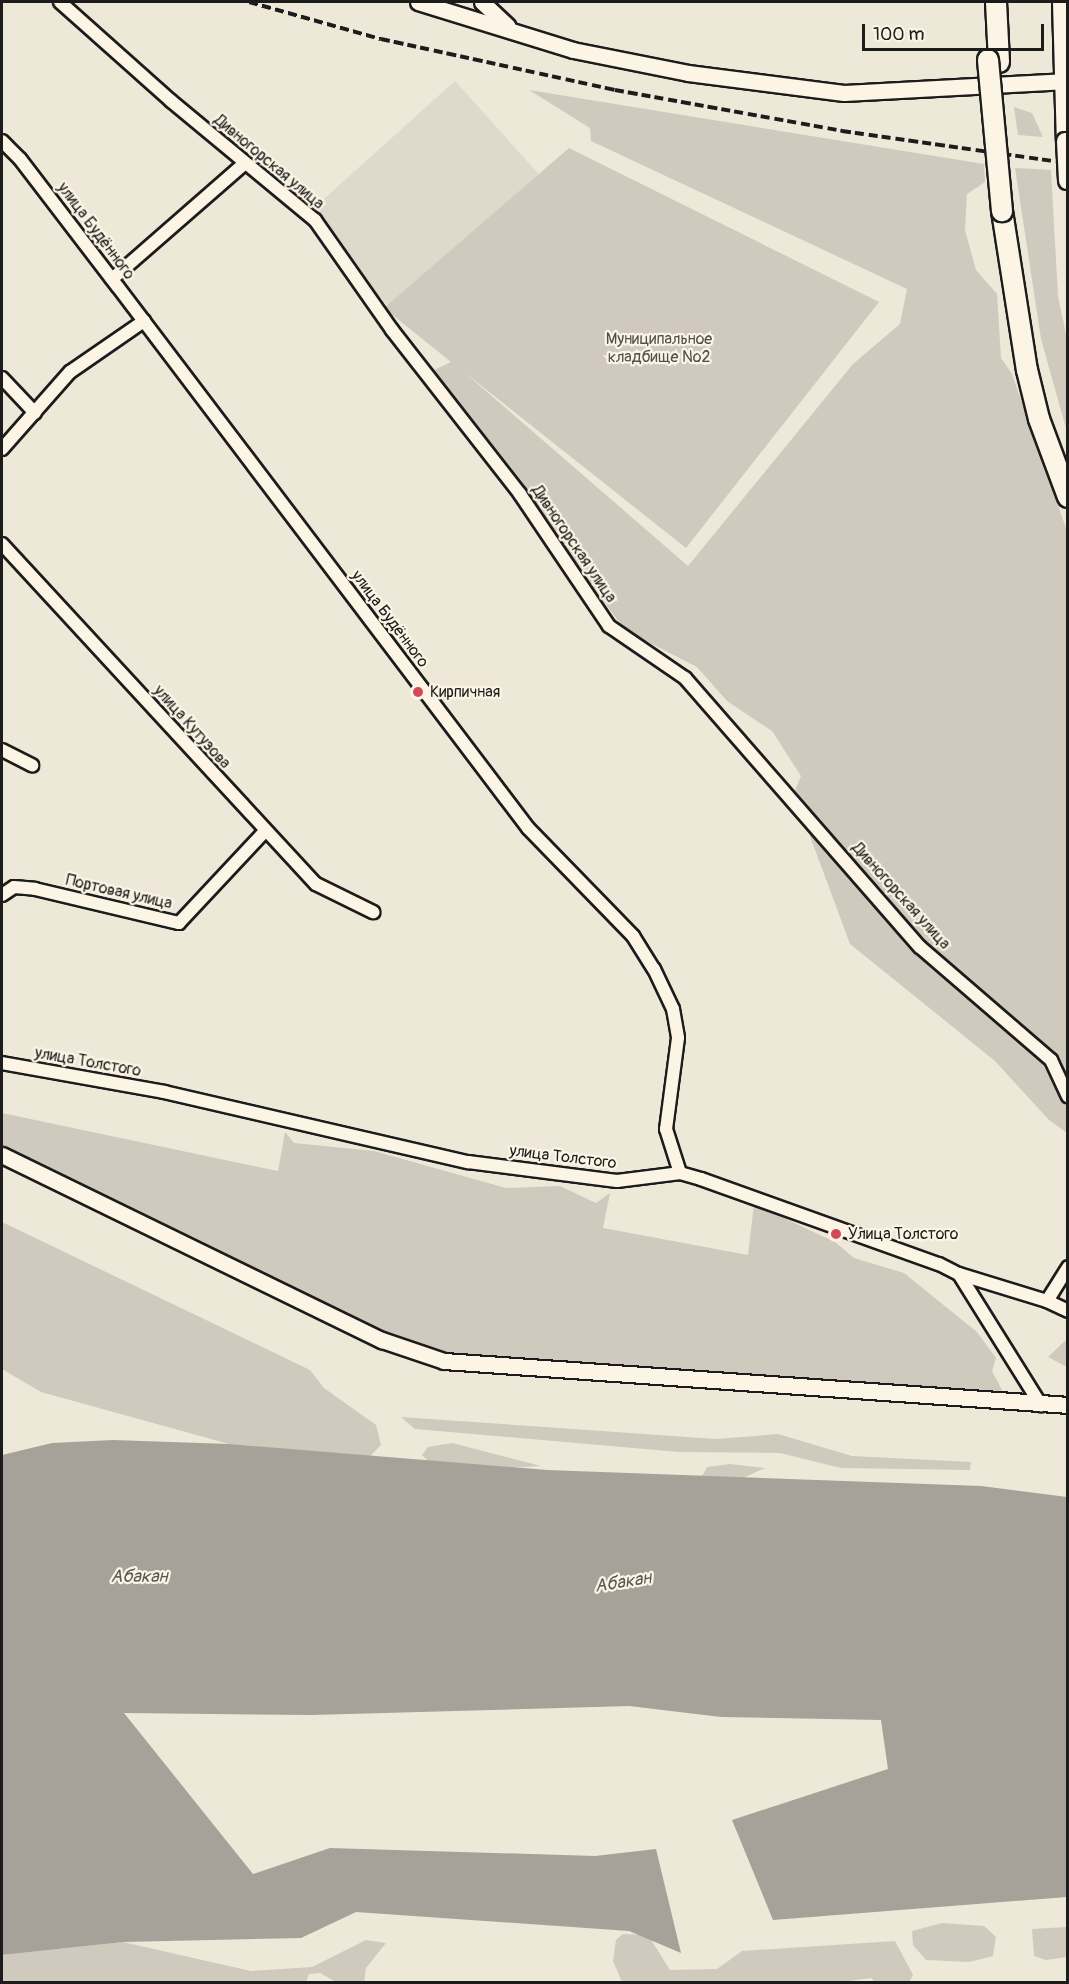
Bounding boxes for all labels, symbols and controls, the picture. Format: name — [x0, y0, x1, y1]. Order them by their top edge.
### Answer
scale bar — [865, 12, 1046, 50]
text: 100 m — [873, 23, 925, 46]
street label: Дивногорская улица — [210, 110, 328, 214]
street label: улица Будённого — [53, 179, 139, 283]
park label: Муниципальное кладбище №2 — [606, 329, 712, 367]
street label: Дивногорская улица — [528, 482, 620, 606]
street label: улица Будённого — [347, 567, 433, 671]
street label: улица Кутузова — [149, 681, 235, 773]
place label: Кирпичная — [430, 682, 500, 702]
marker: Кирпичная — [411, 685, 425, 699]
street label: Дивногорская улица — [848, 839, 954, 953]
street label: Портовая улица — [64, 870, 174, 914]
street label: улица Толстого — [33, 1043, 143, 1081]
street label: улица Толстого — [508, 1141, 618, 1173]
place label: Улица Толстого — [848, 1224, 958, 1244]
marker: Улица Толстого — [829, 1227, 843, 1241]
water label: Абакан — [110, 1566, 168, 1588]
water label: Абакан — [593, 1568, 653, 1598]

